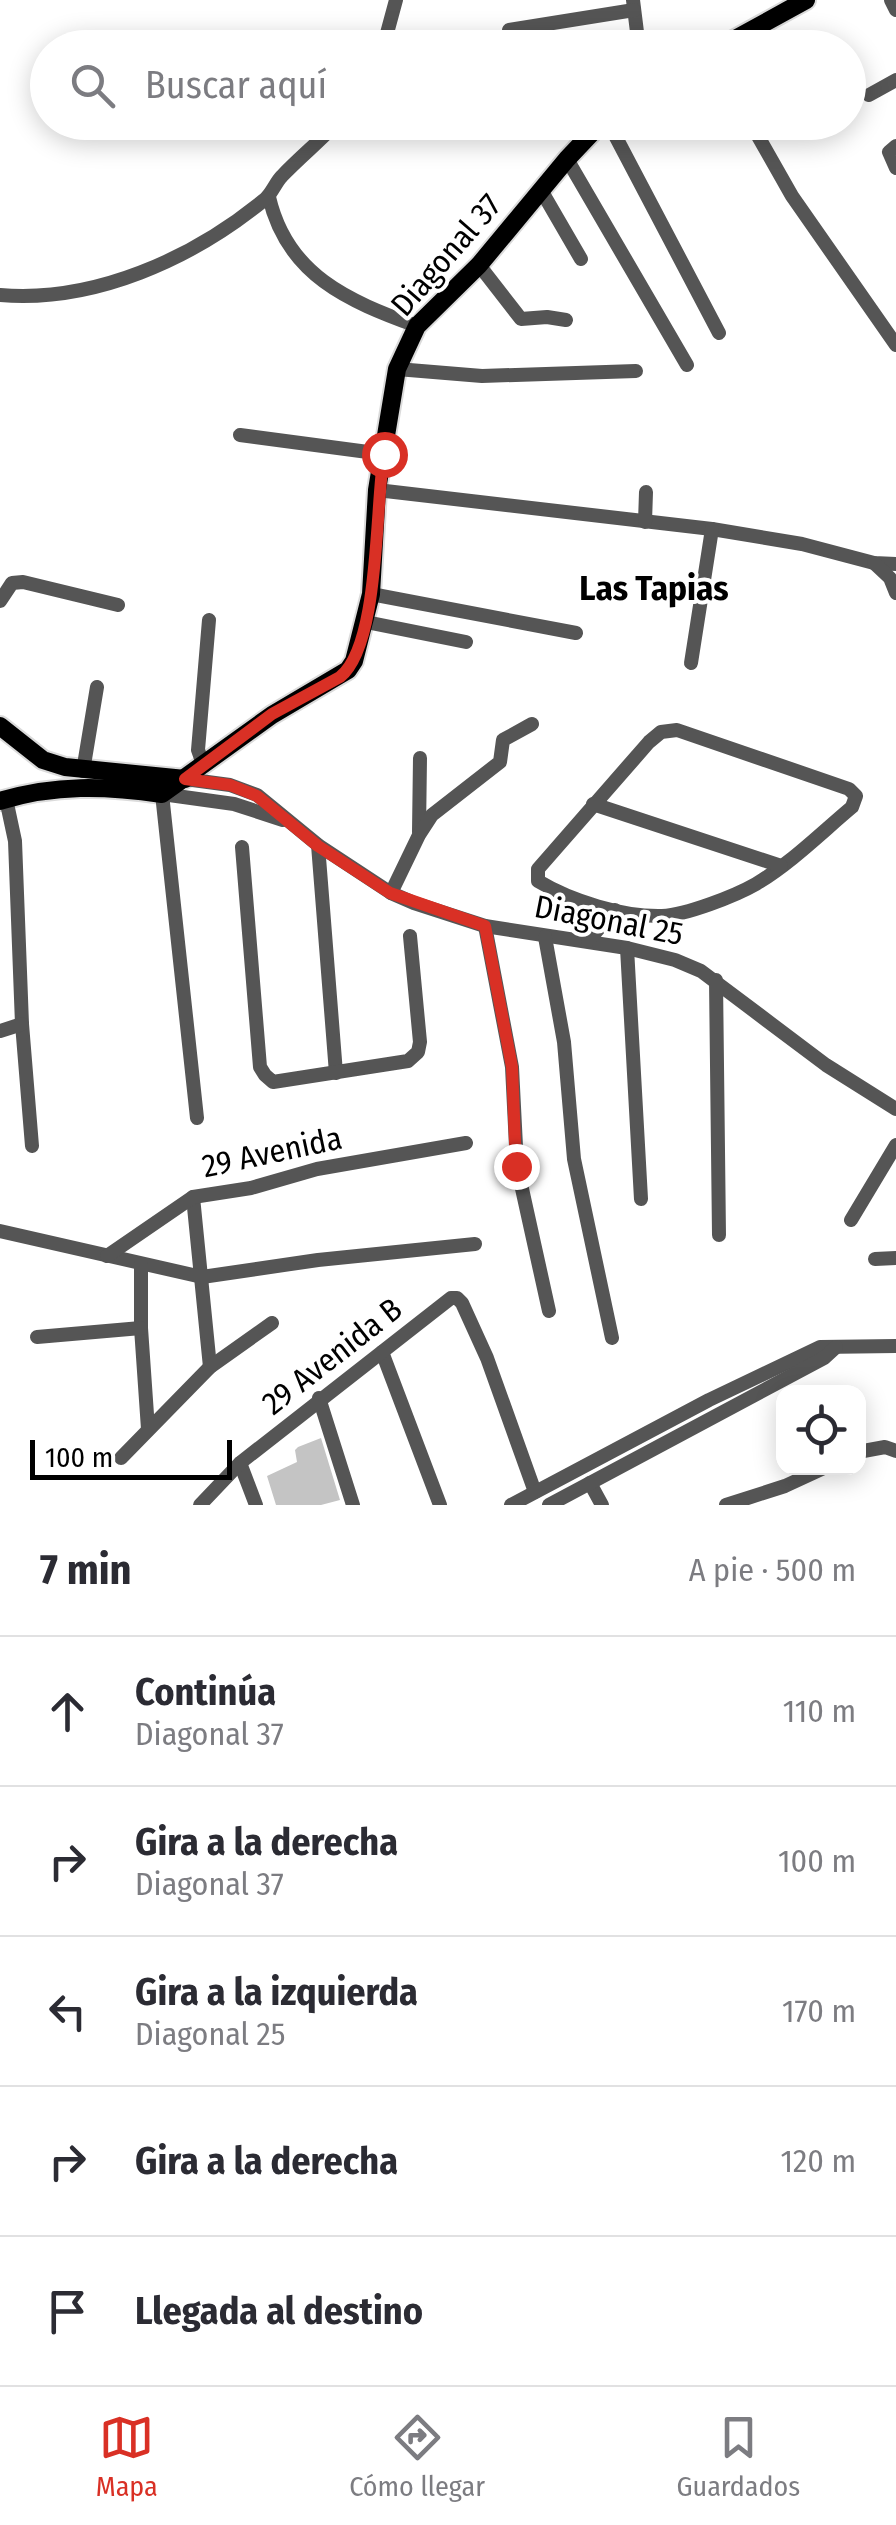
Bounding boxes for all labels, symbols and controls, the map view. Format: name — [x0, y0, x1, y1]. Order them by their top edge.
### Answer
search box — [30, 30, 866, 140]
icon: search — [65, 58, 120, 113]
text: Buscar aquí — [145, 62, 327, 108]
street label: Diagonal 37 — [383, 186, 509, 324]
route start — [362, 432, 408, 478]
district label: Las Tapias — [579, 567, 729, 609]
street label: Diagonal 25 — [532, 887, 686, 953]
street label: 29 Avenida — [199, 1119, 345, 1185]
route end — [494, 1144, 540, 1190]
street label: 29 Avenida B — [255, 1290, 409, 1422]
map controls — [776, 1385, 866, 1475]
button: locate — [776, 1385, 866, 1475]
scale bar — [30, 1435, 232, 1480]
text: 100 m — [45, 1441, 113, 1474]
text: 7 min — [40, 1545, 132, 1595]
text: A pie · 500 m — [689, 1551, 856, 1589]
text: Continúa — [135, 1669, 276, 1715]
icon: ahead — [40, 1684, 95, 1739]
text: 110 m — [783, 1692, 856, 1730]
text: Diagonal 37 — [135, 1715, 284, 1753]
text: Gira a la derecha — [135, 1819, 398, 1865]
icon: right — [40, 1834, 95, 1889]
text: 100 m — [778, 1842, 856, 1880]
text: Diagonal 37 — [135, 1865, 284, 1903]
text: Gira a la izquierda — [135, 1969, 418, 2015]
icon: left — [40, 1984, 95, 2039]
text: 170 m — [782, 1992, 856, 2030]
text: Diagonal 25 — [135, 2015, 285, 2053]
icon: right — [40, 2134, 95, 2189]
text: Gira a la derecha — [135, 2138, 398, 2184]
text: 120 m — [781, 2142, 856, 2180]
icon: arrive — [40, 2284, 95, 2339]
text: Llegada al destino — [135, 2288, 423, 2334]
tab: Mapa — [96, 2410, 158, 2503]
tab: Cómo llegar — [349, 2410, 485, 2503]
tab: Guardados — [676, 2410, 800, 2503]

